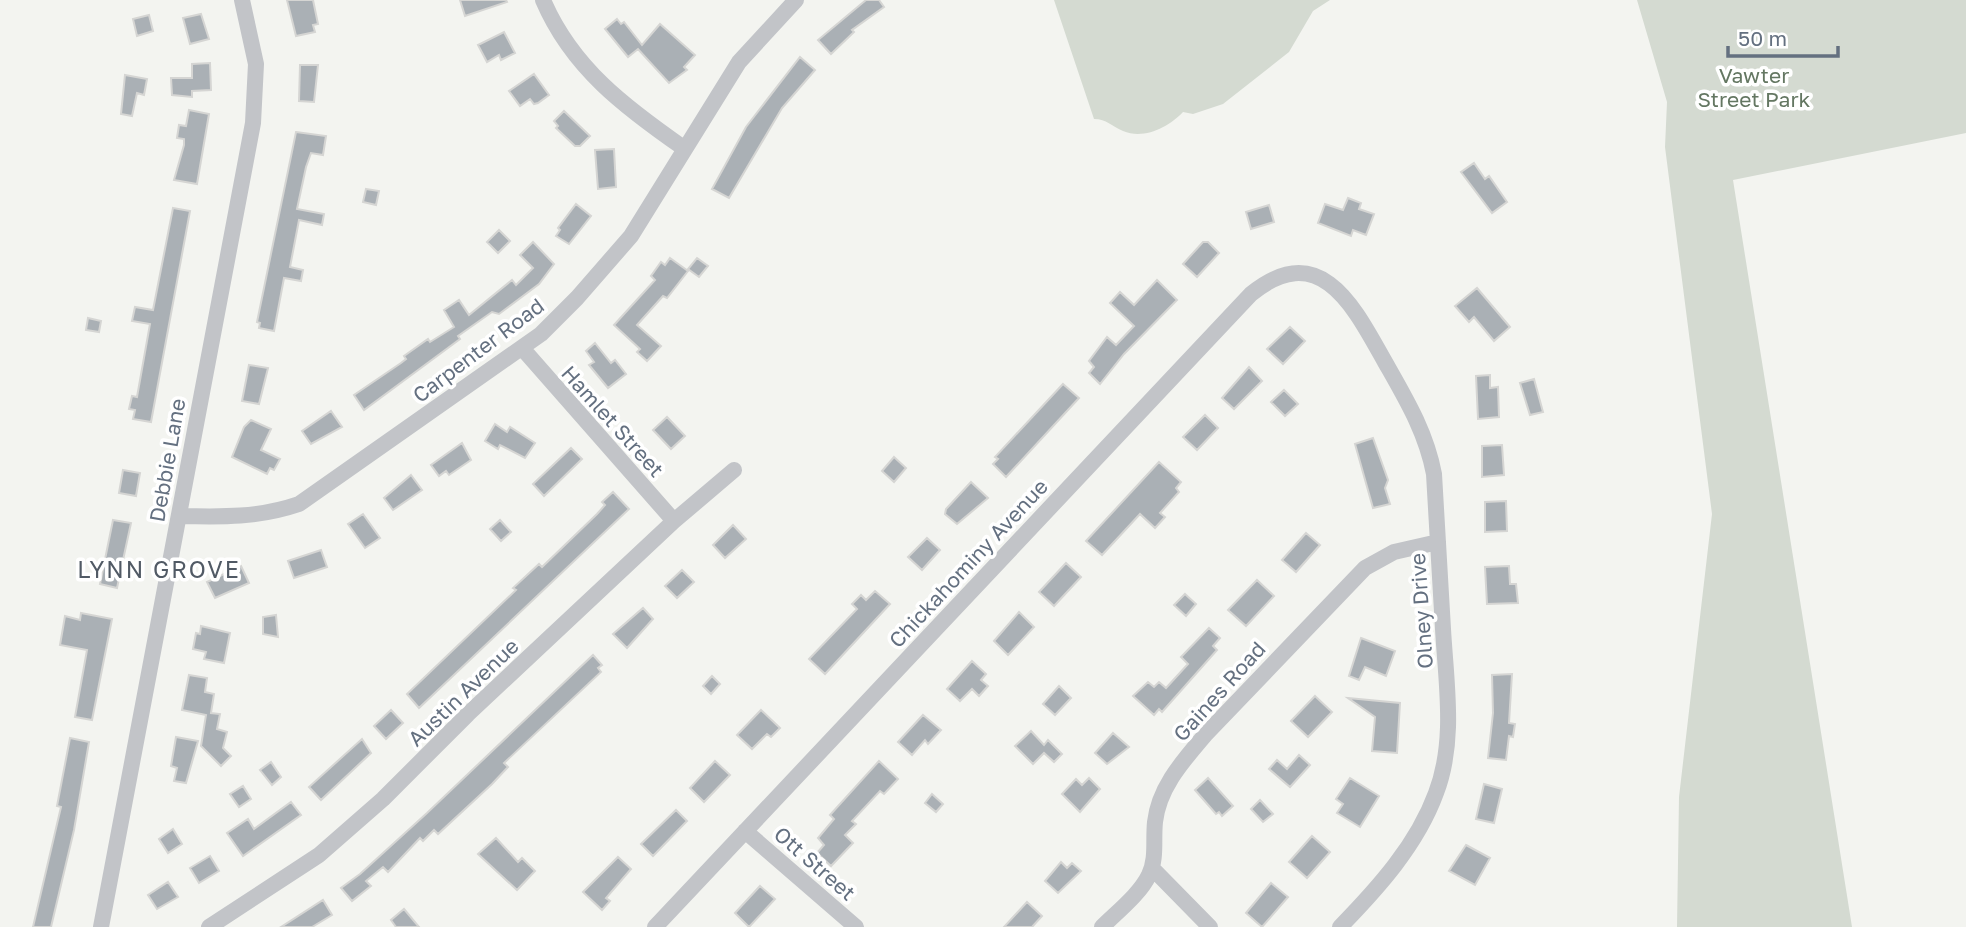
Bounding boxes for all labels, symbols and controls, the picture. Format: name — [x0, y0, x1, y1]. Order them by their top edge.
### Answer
scale bar — [1728, 14, 1838, 58]
text: 50 m — [1738, 25, 1787, 51]
park label: Vawter Street Park — [1698, 62, 1811, 112]
street label: Carpenter Road — [407, 292, 549, 408]
street label: Hamlet Street — [556, 360, 670, 482]
street label: Debbie Lane — [143, 396, 191, 524]
street label: Chickahominy Avenue — [883, 473, 1053, 653]
street label: Olney Drive — [1404, 552, 1438, 670]
district label: LYNN GROVE — [77, 555, 241, 583]
street label: Austin Avenue — [402, 633, 524, 751]
street label: Gaines Road — [1167, 636, 1271, 746]
street label: Ott Street — [769, 821, 861, 905]

